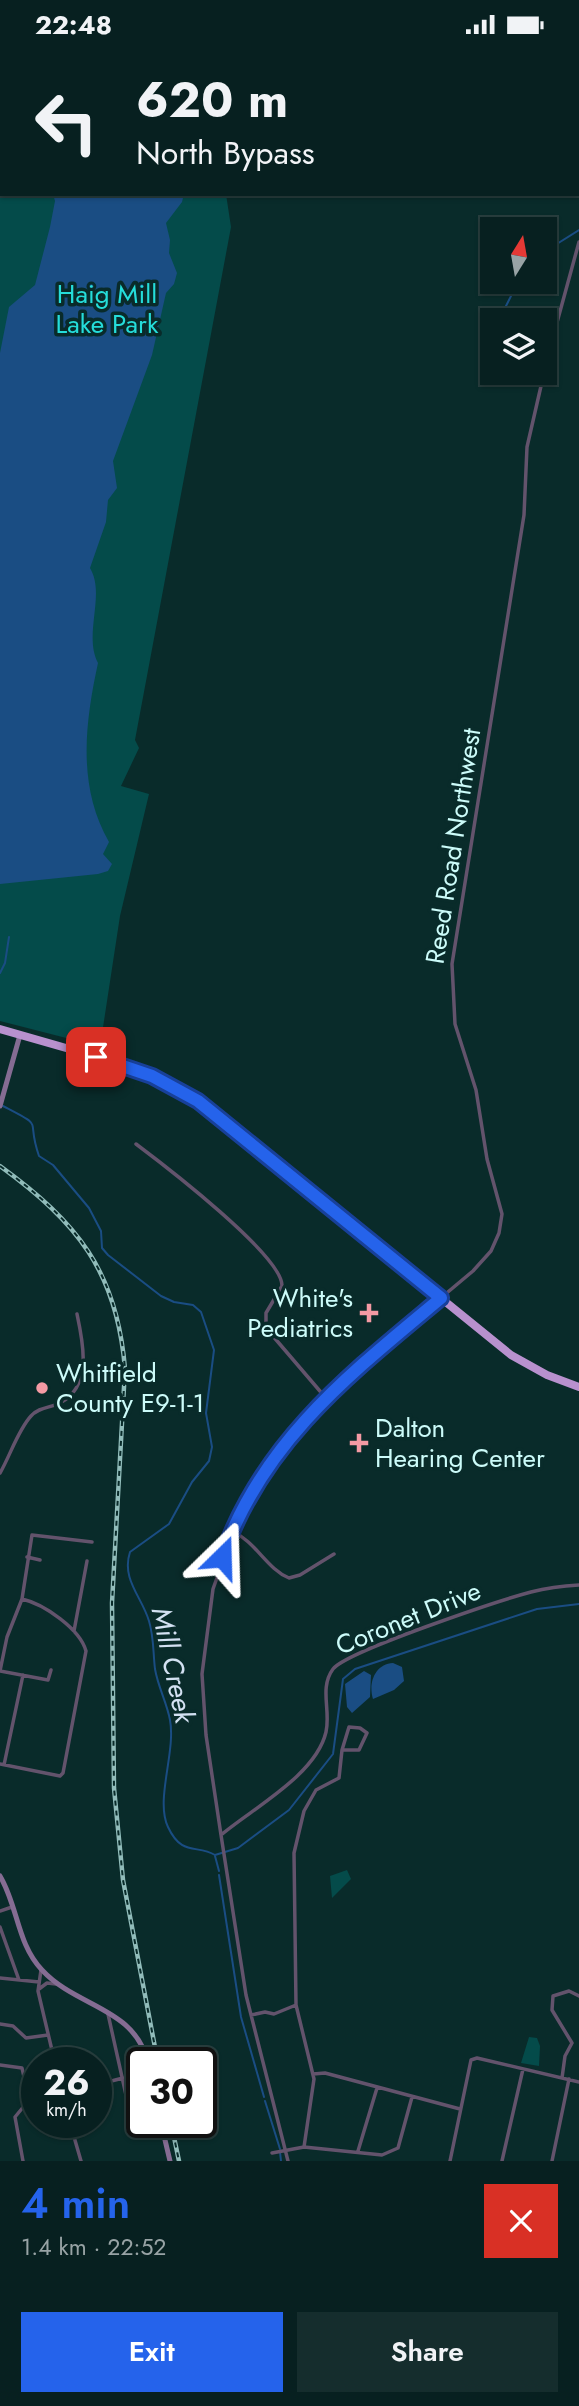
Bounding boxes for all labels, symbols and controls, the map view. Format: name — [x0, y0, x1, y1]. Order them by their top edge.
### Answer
text: 22:48 — [35, 6, 112, 44]
text: 620 m — [136, 65, 288, 135]
icon: left — [21, 77, 112, 168]
text: North Bypass — [136, 130, 315, 176]
north arrow — [480, 217, 556, 294]
map controls — [480, 217, 557, 385]
park label: Haig Mill Lake Park — [56, 275, 159, 343]
button: layers — [480, 308, 557, 385]
street label: Reed Road Northwest — [416, 725, 491, 967]
pin — [66, 1027, 126, 1087]
icon: arrive — [77, 1038, 115, 1076]
place label: White's Pediatrics — [247, 1279, 353, 1347]
marker: White's Pediatrics — [359, 1303, 379, 1323]
place label: Whitfield County E9-1-1 — [56, 1354, 204, 1422]
marker: Whitfield County E9-1-1 — [34, 1380, 50, 1396]
place label: Dalton Hearing Center — [375, 1409, 545, 1477]
marker: Dalton Hearing Center — [349, 1433, 369, 1453]
position arrow — [185, 1520, 259, 1594]
street label: Coronet Drive — [330, 1572, 486, 1664]
water label: Mill Creek — [141, 1603, 205, 1728]
speed limit sign: 30 — [126, 2047, 217, 2138]
text: 26 — [43, 2058, 90, 2108]
text: km/h — [46, 2097, 87, 2123]
text: 4 min — [21, 2173, 130, 2234]
button: close — [484, 2184, 558, 2258]
text: 1.4 km · 22:52 — [21, 2230, 166, 2264]
button: Exit — [21, 2312, 283, 2392]
button: Share — [297, 2312, 558, 2392]

